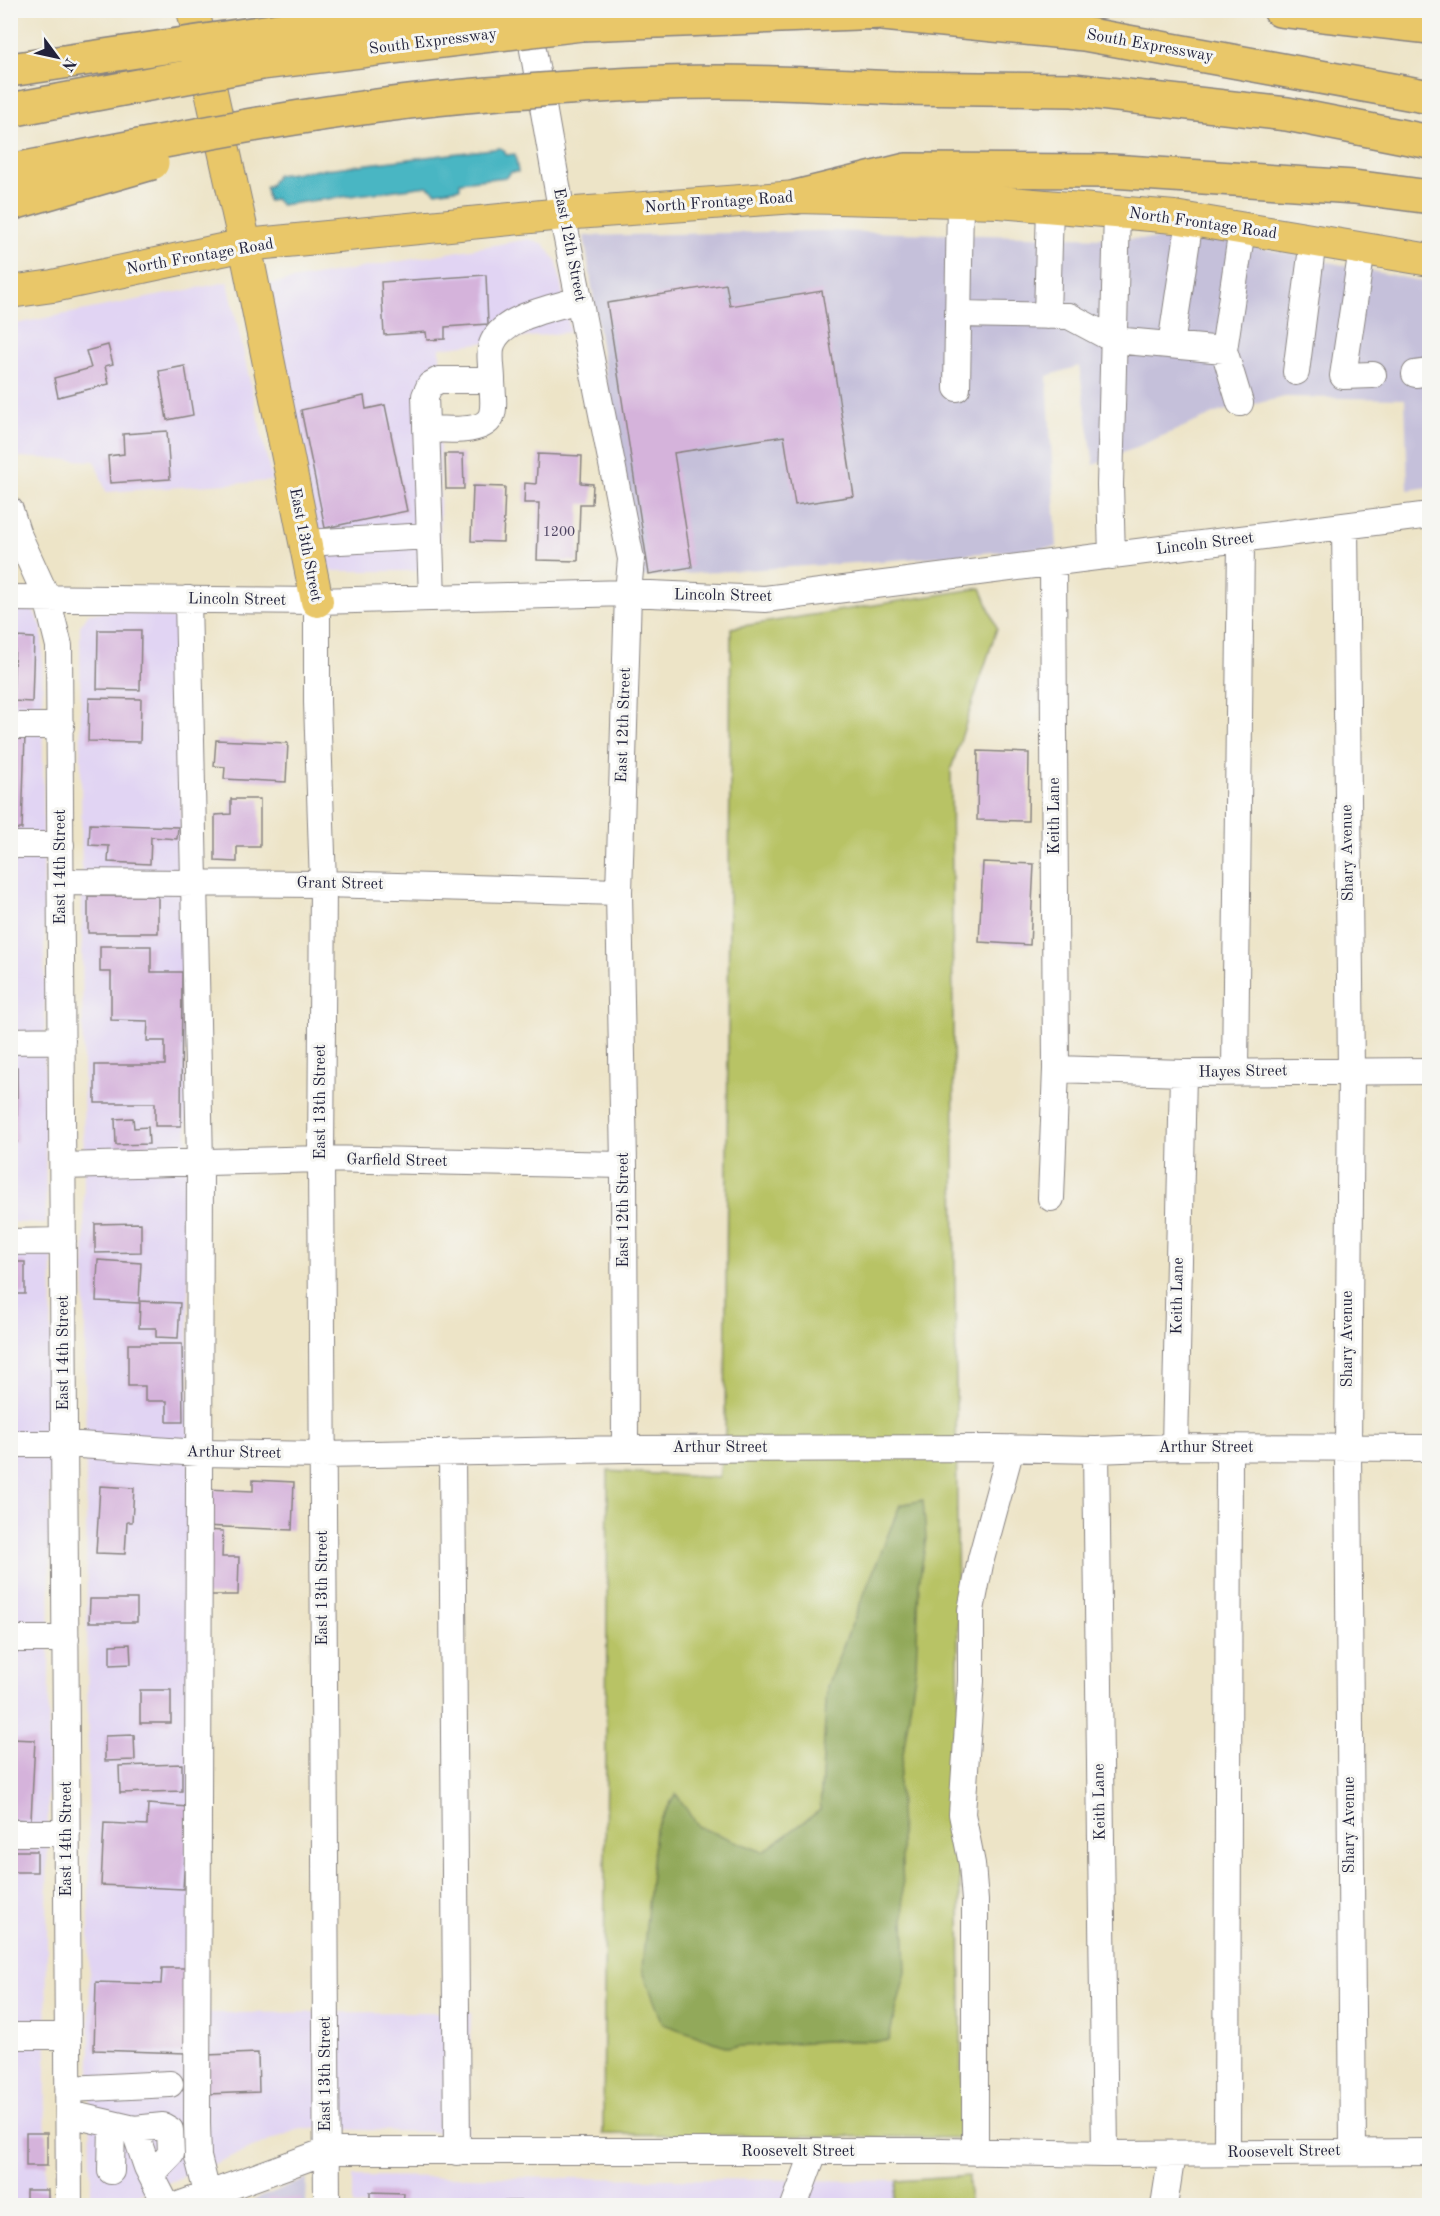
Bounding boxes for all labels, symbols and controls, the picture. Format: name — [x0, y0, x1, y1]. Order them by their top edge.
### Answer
street label: South Expressway — [368, 26, 498, 58]
north arrow — [27, 27, 87, 87]
street label: South Expressway — [1085, 27, 1215, 65]
text: N — [57, 55, 78, 74]
street label: East 12th Street — [550, 187, 588, 304]
street label: North Frontage Road — [644, 190, 794, 216]
street label: North Frontage Road — [1128, 206, 1278, 242]
street label: North Frontage Road — [125, 236, 275, 278]
street label: East 13th Street — [286, 487, 324, 604]
house number: 1200 — [543, 525, 575, 539]
street label: Lincoln Street — [1155, 530, 1255, 558]
street label: Lincoln Street — [674, 587, 773, 605]
street label: Lincoln Street — [188, 591, 287, 609]
street label: East 12th Street — [614, 667, 634, 783]
street label: Keith Lane — [1047, 777, 1063, 855]
street label: Shary Avenue — [1339, 804, 1357, 902]
street label: East 14th Street — [53, 809, 69, 925]
street label: Grant Street — [296, 875, 384, 893]
street label: East 13th Street — [313, 1044, 329, 1160]
street label: Hayes Street — [1198, 1063, 1288, 1081]
street label: Garfield Street — [346, 1152, 448, 1170]
street label: East 12th Street — [616, 1152, 632, 1268]
street label: Keith Lane — [1169, 1257, 1187, 1335]
street label: Shary Avenue — [1340, 1291, 1356, 1387]
street label: East 14th Street — [56, 1295, 72, 1411]
street label: Arthur Street — [672, 1440, 768, 1456]
street label: Arthur Street — [1158, 1440, 1254, 1456]
street label: Arthur Street — [186, 1444, 282, 1462]
street label: East 13th Street — [315, 1530, 331, 1646]
street label: Keith Lane — [1091, 1763, 1109, 1841]
street label: Shary Avenue — [1342, 1777, 1358, 1873]
street label: East 14th Street — [59, 1781, 75, 1897]
street label: East 13th Street — [318, 2016, 334, 2132]
street label: Roosevelt Street — [1227, 2143, 1341, 2161]
street label: Roosevelt Street — [741, 2144, 855, 2160]

